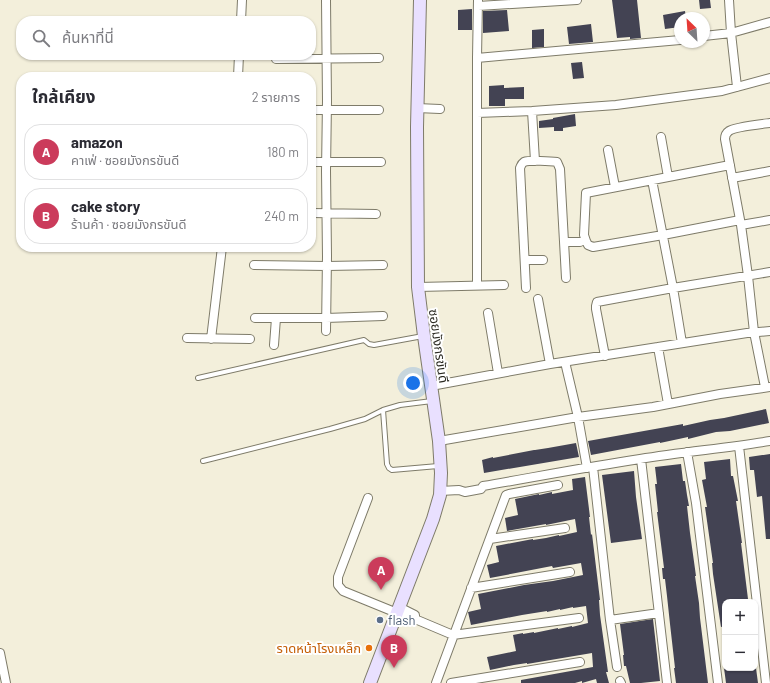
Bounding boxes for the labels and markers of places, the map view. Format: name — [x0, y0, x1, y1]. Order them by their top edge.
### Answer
pin: A — [368, 557, 394, 590]
place label: flash — [388, 612, 416, 628]
marker: flash — [375, 615, 385, 625]
pin: B — [381, 635, 407, 668]
place label: ราดหน้าโรงเหล็ก — [277, 640, 361, 656]
marker: ราดหน้าโรงเหล็ก — [364, 643, 374, 653]

